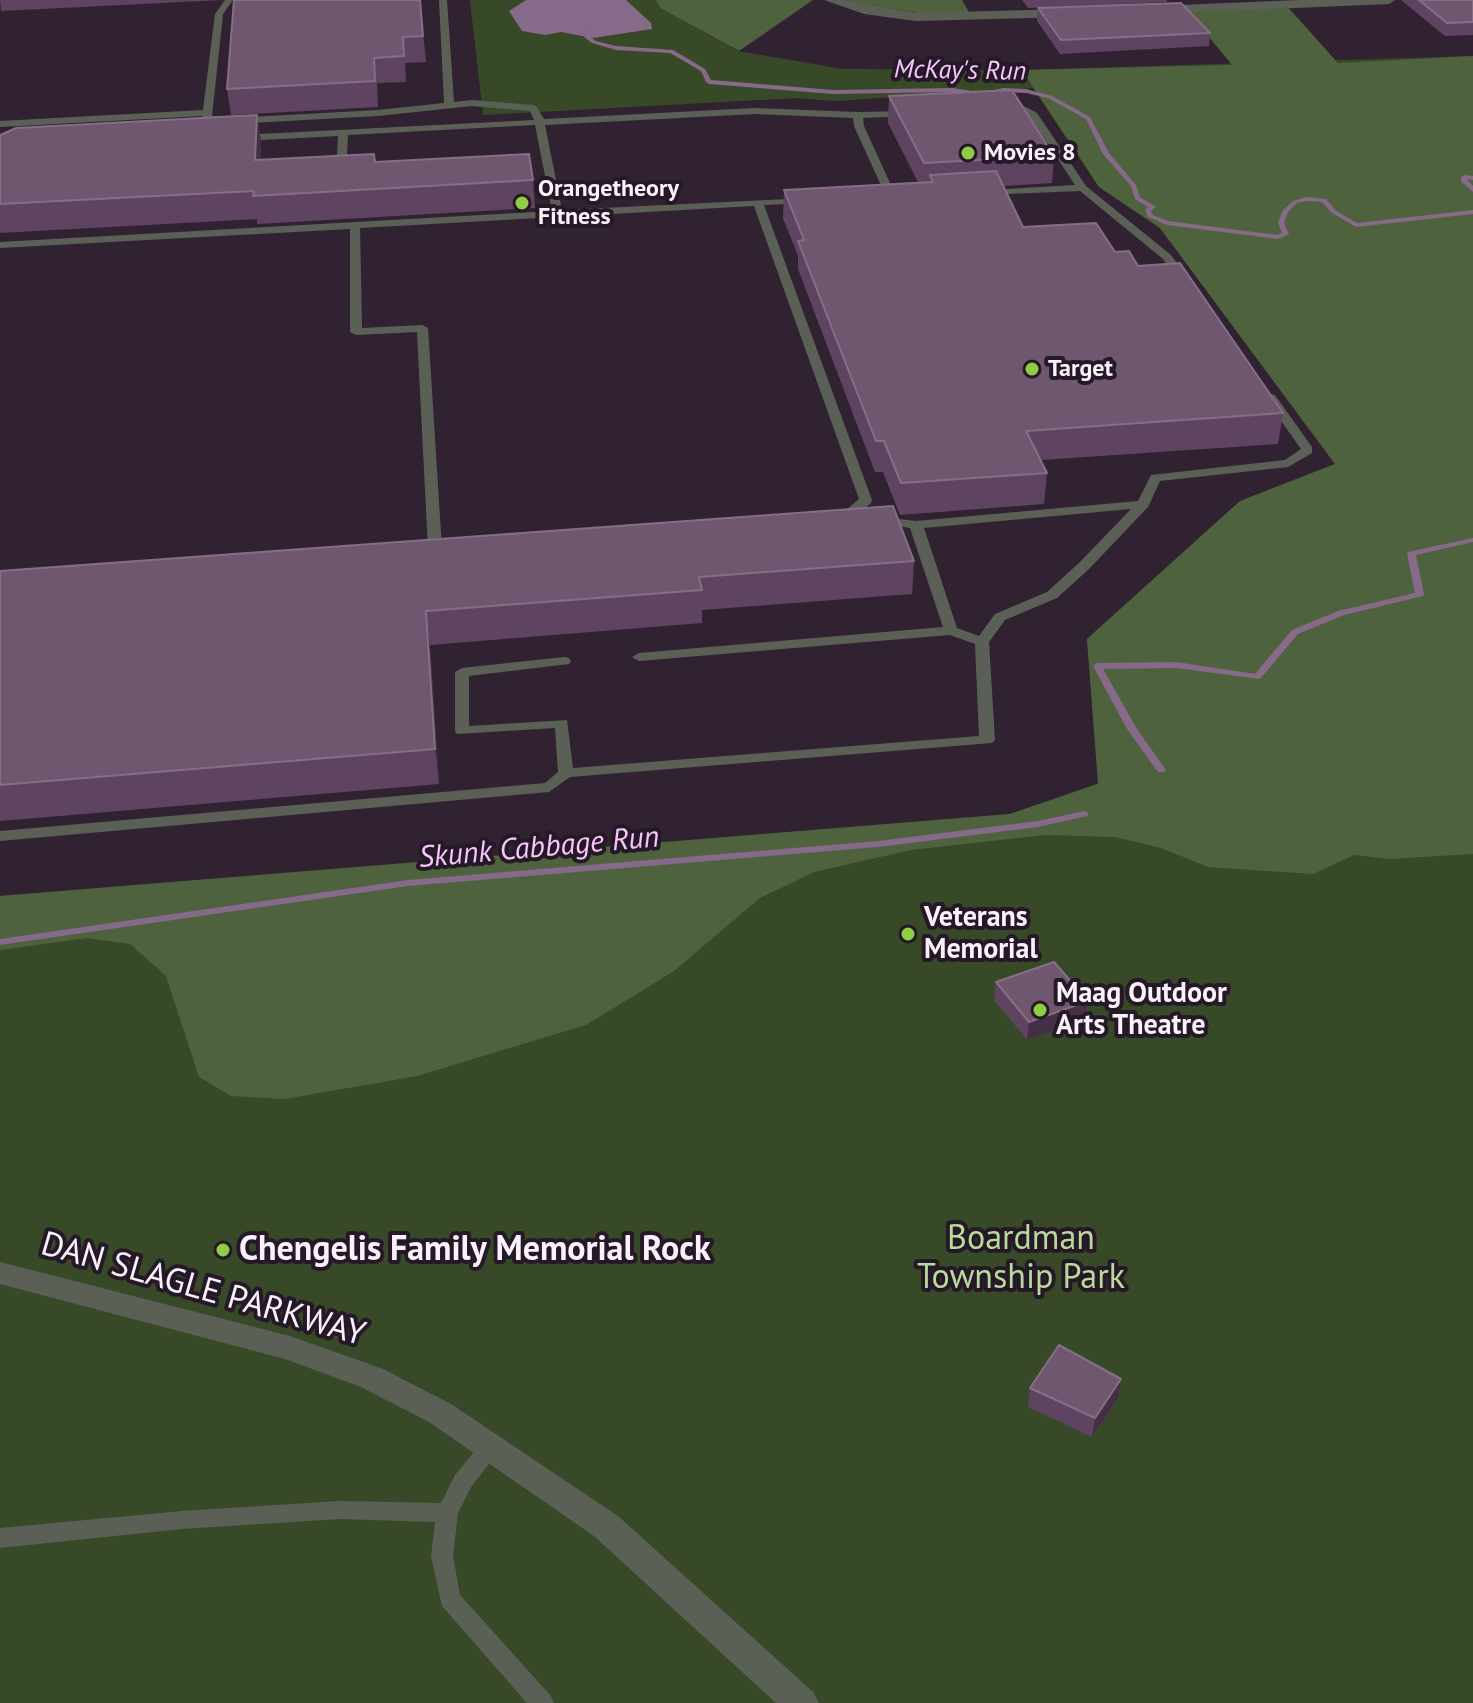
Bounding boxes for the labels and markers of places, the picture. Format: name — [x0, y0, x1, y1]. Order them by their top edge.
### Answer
place label: Movies 8 — [984, 139, 1076, 167]
marker: Movies 8 — [959, 144, 977, 162]
place label: Orangetheory Fitness — [538, 175, 679, 231]
marker: Orangetheory Fitness — [513, 194, 531, 212]
place label: Target — [1048, 355, 1113, 383]
marker: Target — [1023, 360, 1041, 378]
place label: Veterans Memorial — [924, 901, 1038, 967]
marker: Veterans Memorial — [899, 925, 917, 943]
place label: Maag Outdoor Arts Theatre — [1056, 977, 1227, 1043]
marker: Maag Outdoor Arts Theatre — [1031, 1001, 1049, 1019]
place label: Chengelis Family Memorial Rock — [239, 1230, 711, 1270]
marker: Chengelis Family Memorial Rock — [214, 1241, 232, 1259]

